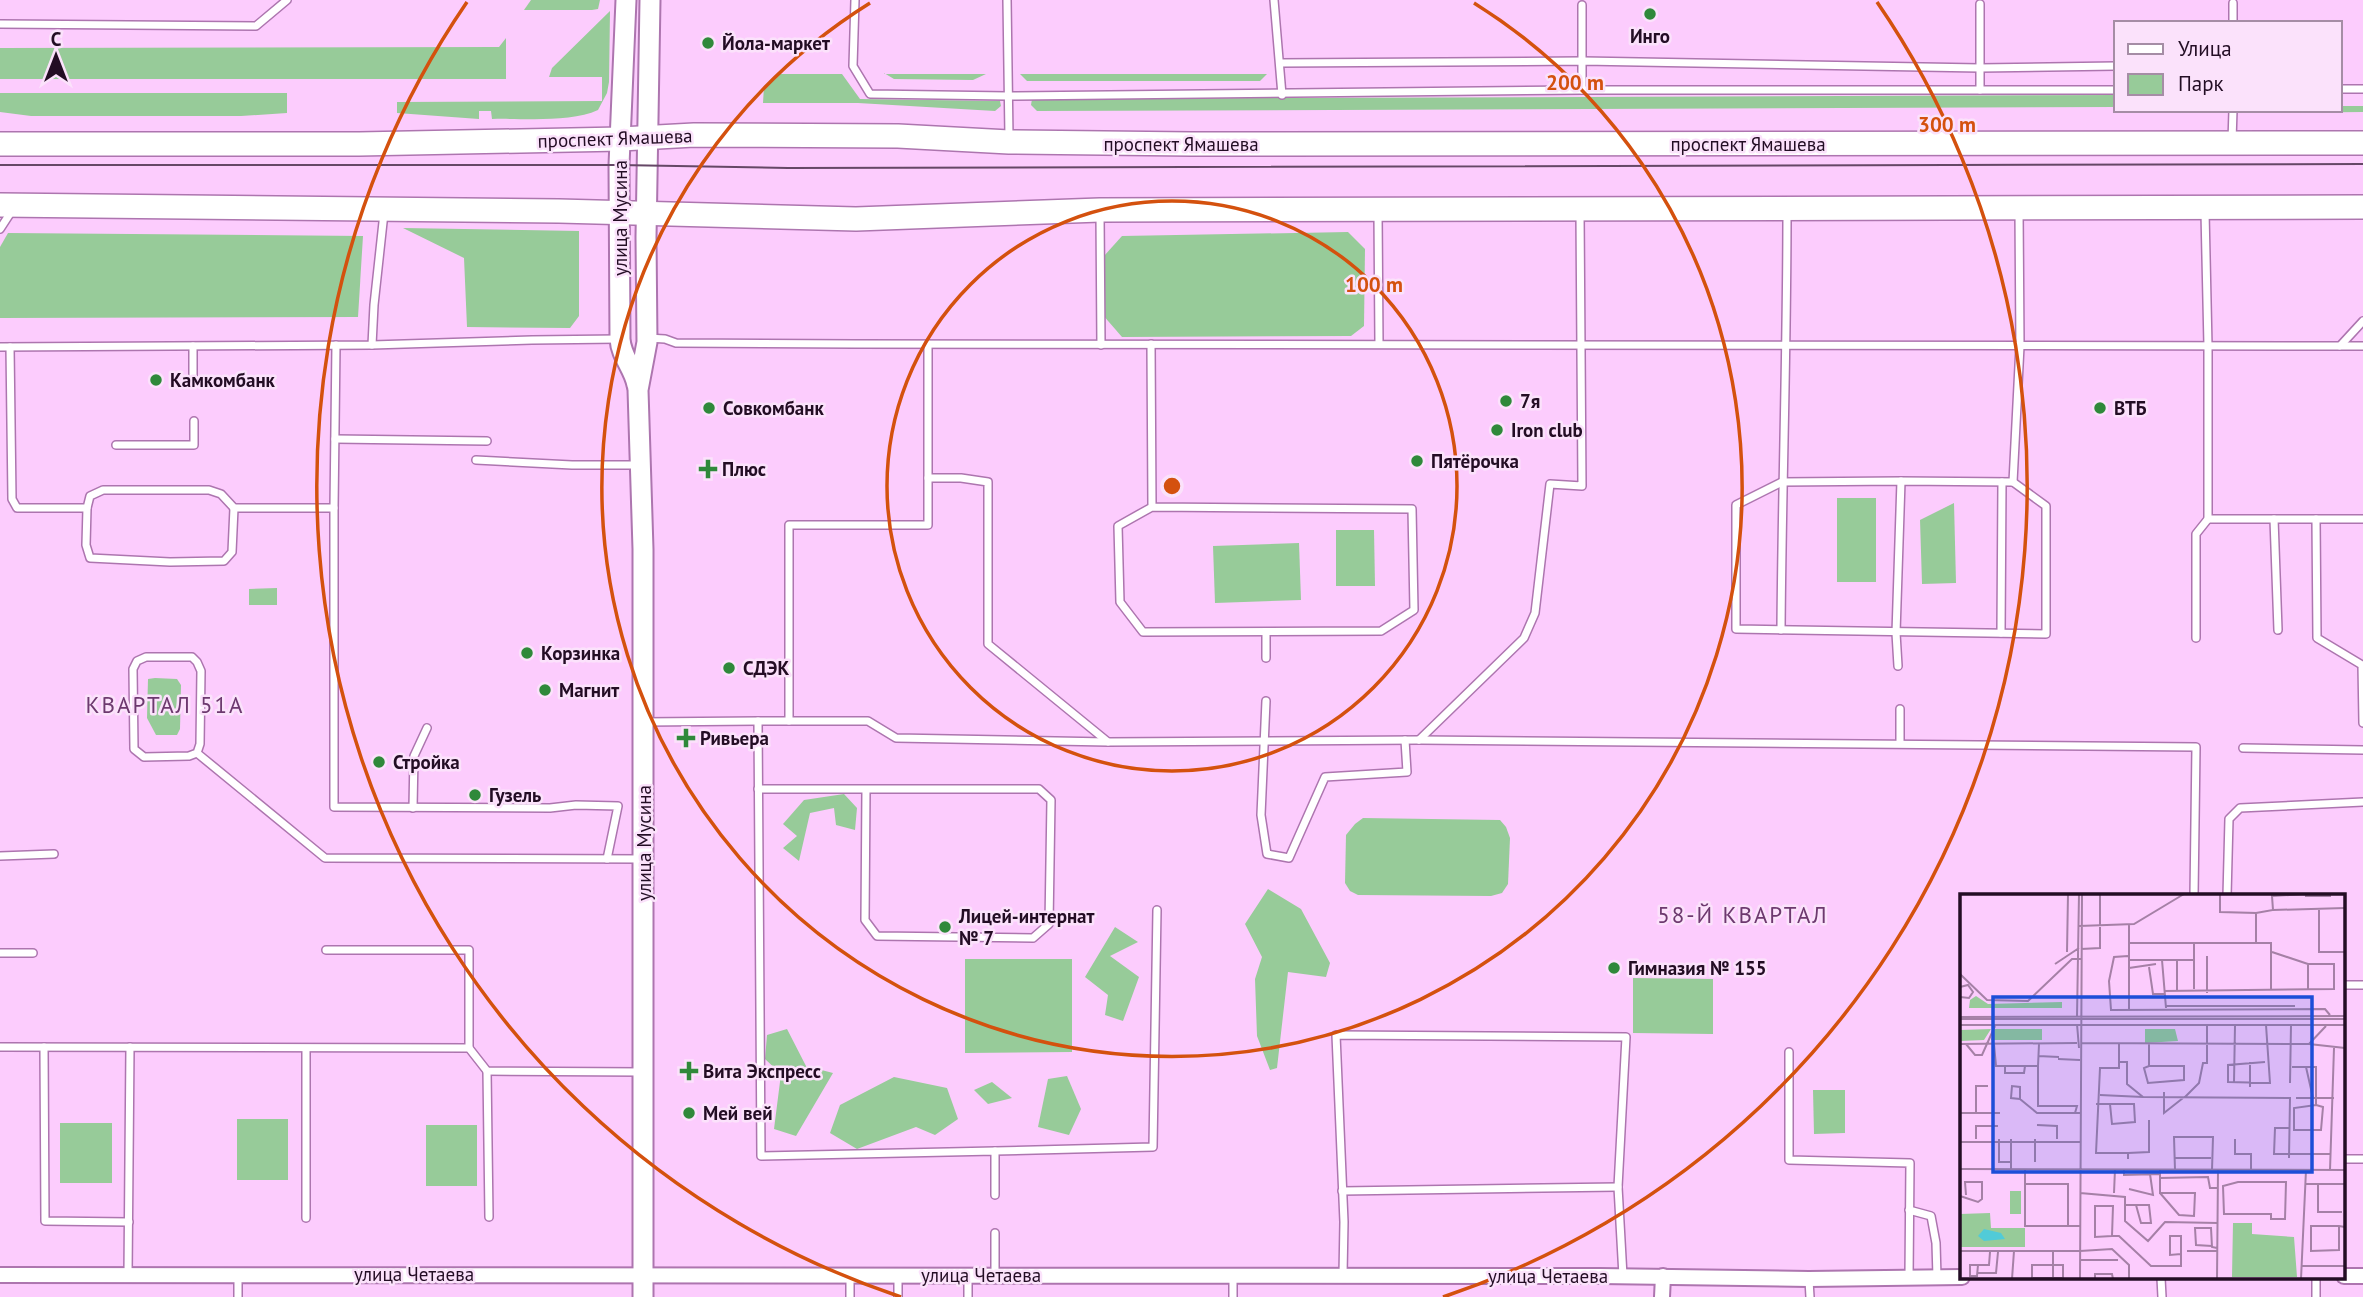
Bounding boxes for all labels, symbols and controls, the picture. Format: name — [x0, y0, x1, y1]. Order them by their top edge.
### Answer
marker: Инго — [1642, 6, 1658, 22]
north arrow — [21, 21, 91, 91]
legend — [2114, 21, 2342, 112]
place label: Инго — [1630, 24, 1670, 48]
text: С — [51, 27, 62, 51]
place label: Йола-маркет — [722, 31, 830, 55]
marker: Йола-маркет — [700, 35, 716, 51]
text: Улица — [2178, 35, 2232, 62]
text: 200 m — [1546, 69, 1604, 96]
text: Парк — [2178, 70, 2224, 97]
text: 300 m — [1918, 111, 1976, 138]
street label: проспект Ямашева — [537, 123, 693, 153]
street label: проспект Ямашева — [1103, 132, 1259, 156]
street label: проспект Ямашева — [1670, 132, 1826, 156]
street label: улица Мусина — [608, 160, 632, 276]
text: 100 m — [1345, 271, 1403, 298]
place label: Камкомбанк — [170, 368, 276, 392]
marker: Камкомбанк — [148, 372, 164, 388]
place label: 7я — [1520, 389, 1540, 413]
marker: 7я — [1498, 393, 1514, 409]
place label: Совкомбанк — [723, 396, 824, 420]
place label: ВТБ — [2114, 396, 2147, 420]
marker: Совкомбанк — [701, 400, 717, 416]
marker: ВТБ — [2092, 400, 2108, 416]
place label: Iron club — [1511, 418, 1583, 442]
marker: Iron club — [1489, 422, 1505, 438]
place label: Пятёрочка — [1431, 449, 1519, 473]
marker: Пятёрочка — [1409, 453, 1425, 469]
place label: Плюс — [722, 457, 766, 481]
marker: Плюс — [700, 461, 716, 477]
centre of rings — [1160, 474, 1184, 498]
place label: Корзинка — [541, 641, 620, 665]
marker: Корзинка — [519, 645, 535, 661]
place label: СДЭК — [743, 656, 789, 680]
marker: СДЭК — [721, 660, 737, 676]
place label: Магнит — [559, 678, 619, 702]
marker: Магнит — [537, 682, 553, 698]
district label: КВАРТАЛ 51А — [86, 690, 244, 719]
place label: Ривьера — [700, 726, 769, 750]
marker: Ривьера — [678, 730, 694, 746]
place label: Стройка — [393, 750, 460, 774]
marker: Стройка — [371, 754, 387, 770]
place label: Гузель — [489, 783, 541, 807]
street label: улица Мусина — [632, 785, 656, 901]
marker: Гузель — [467, 787, 483, 803]
inset map — [1960, 894, 2346, 1280]
district label: 58-Й КВАРТАЛ — [1657, 900, 1829, 929]
place label: Лицей-интернат № 7 — [958, 904, 1095, 950]
marker: Лицей-интернат № 7 — [937, 919, 953, 935]
place label: Гимназия № 155 — [1628, 956, 1767, 980]
marker: Гимназия № 155 — [1606, 960, 1622, 976]
place label: Вита Экспресс — [703, 1059, 821, 1083]
marker: Вита Экспресс — [681, 1063, 697, 1079]
place label: Мей вей — [703, 1101, 773, 1125]
marker: Мей вей — [681, 1105, 697, 1121]
street label: улица Четаева — [354, 1262, 474, 1286]
street label: улица Четаева — [921, 1263, 1041, 1287]
street label: улица Четаева — [1488, 1264, 1608, 1288]

